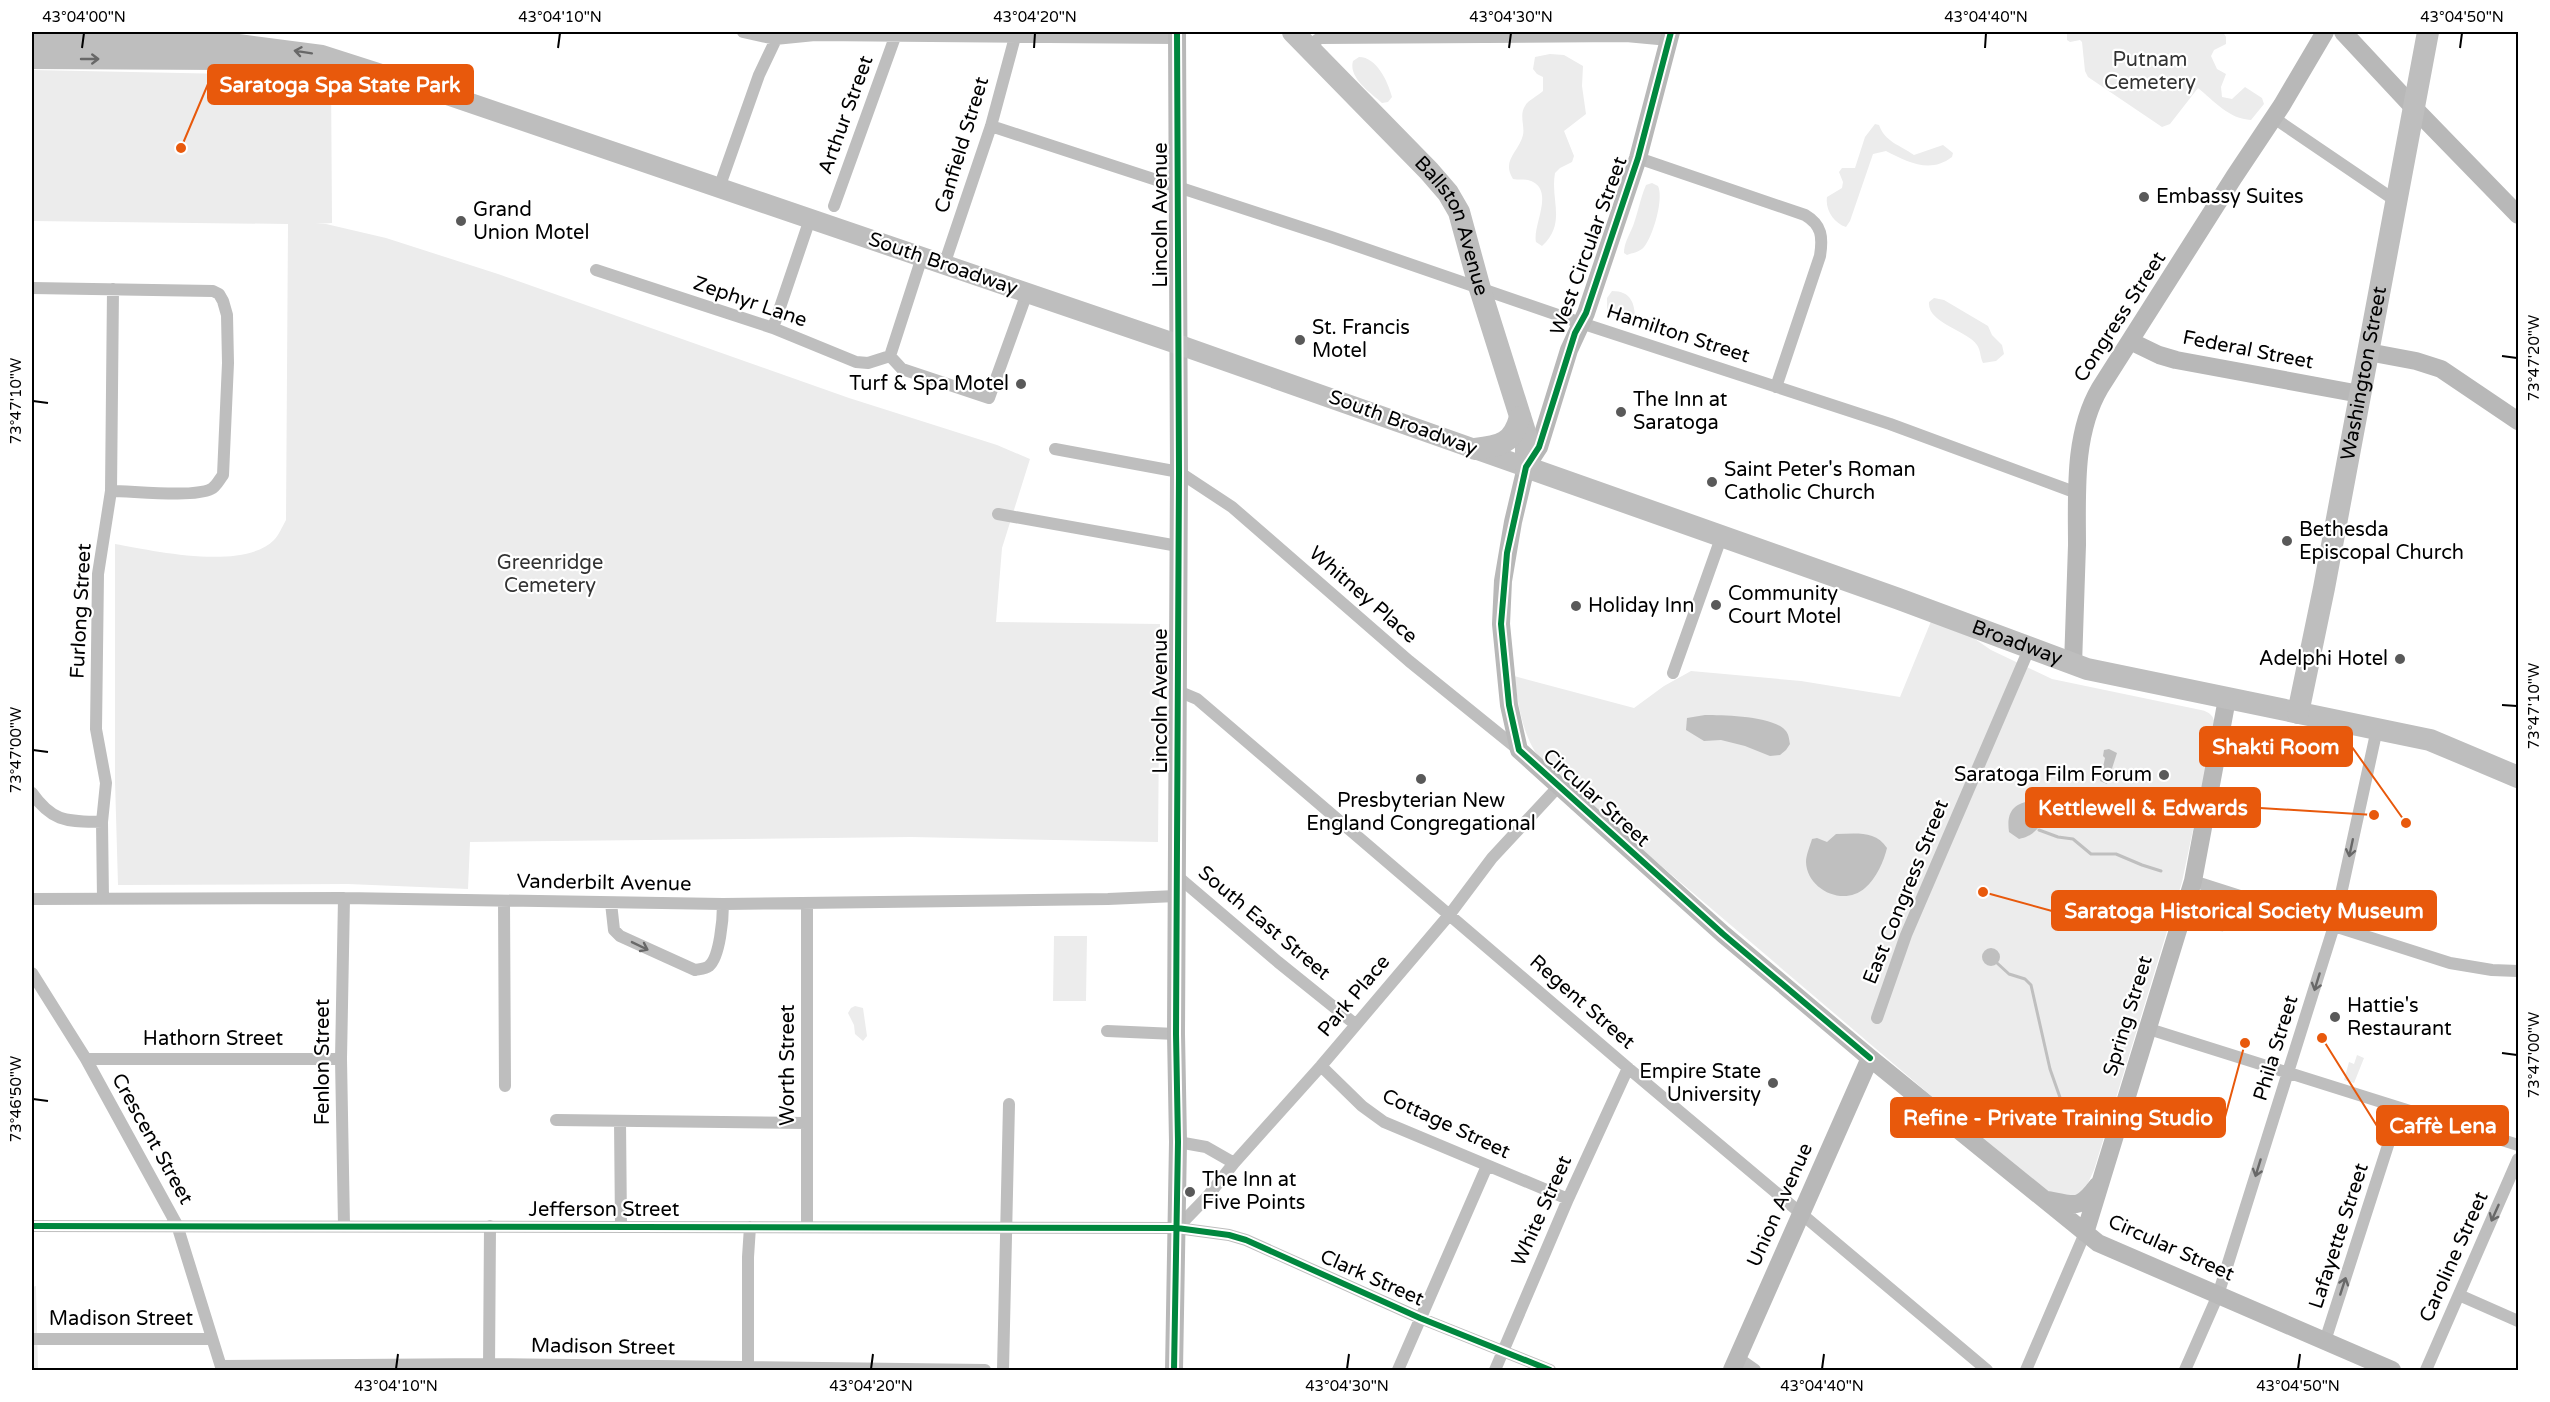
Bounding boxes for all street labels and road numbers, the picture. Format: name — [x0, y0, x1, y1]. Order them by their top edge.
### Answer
street label: Arthur Street — [813, 52, 879, 178]
street label: Canfield Street — [930, 74, 994, 216]
street label: Lincoln Avenue — [1149, 142, 1173, 288]
street label: Ballston Avenue — [1409, 151, 1493, 299]
street label: West Circular Street — [1546, 153, 1633, 339]
street label: South Broadway — [865, 227, 1021, 301]
street label: Congress Street — [2069, 247, 2171, 387]
street label: Zephyr Lane — [690, 271, 810, 333]
street label: Washington Street — [2336, 284, 2392, 462]
street label: Hamilton Street — [1603, 300, 1753, 369]
street label: Federal Street — [2180, 326, 2316, 375]
street label: South Broadway — [1325, 385, 1481, 461]
street label: Whitney Place — [1304, 541, 1422, 649]
street label: Furlong Street — [65, 542, 97, 679]
street label: Broadway — [1968, 615, 2066, 671]
street label: Lincoln Avenue — [1149, 628, 1173, 774]
street label: Circular Street — [1538, 744, 1655, 852]
street label: East Congress Street — [1858, 796, 1954, 988]
street label: South East Street — [1193, 861, 1335, 985]
street label: Vanderbilt Avenue — [516, 869, 692, 897]
street label: Park Place — [1313, 950, 1395, 1042]
street label: Regent Street — [1525, 950, 1640, 1054]
street label: Spring Street — [2098, 953, 2158, 1079]
street label: Phila Street — [2249, 992, 2304, 1104]
street label: Fenlon Street — [311, 998, 335, 1125]
street label: Worth Street — [776, 1004, 800, 1126]
street label: Hathorn Street — [143, 1027, 283, 1051]
street label: Crescent Street — [106, 1069, 198, 1209]
street label: Cottage Street — [1378, 1084, 1514, 1164]
street label: Union Avenue — [1742, 1139, 1818, 1271]
street label: White Street — [1507, 1152, 1577, 1270]
street label: Lafayette Street — [2304, 1160, 2374, 1312]
street label: Caroline Street — [2414, 1188, 2494, 1326]
street label: Jefferson Street — [529, 1198, 680, 1222]
street label: Circular Street — [2104, 1210, 2238, 1287]
street label: Clark Street — [1316, 1244, 1428, 1312]
street label: Madison Street — [49, 1307, 194, 1331]
street label: Madison Street — [531, 1334, 676, 1360]

